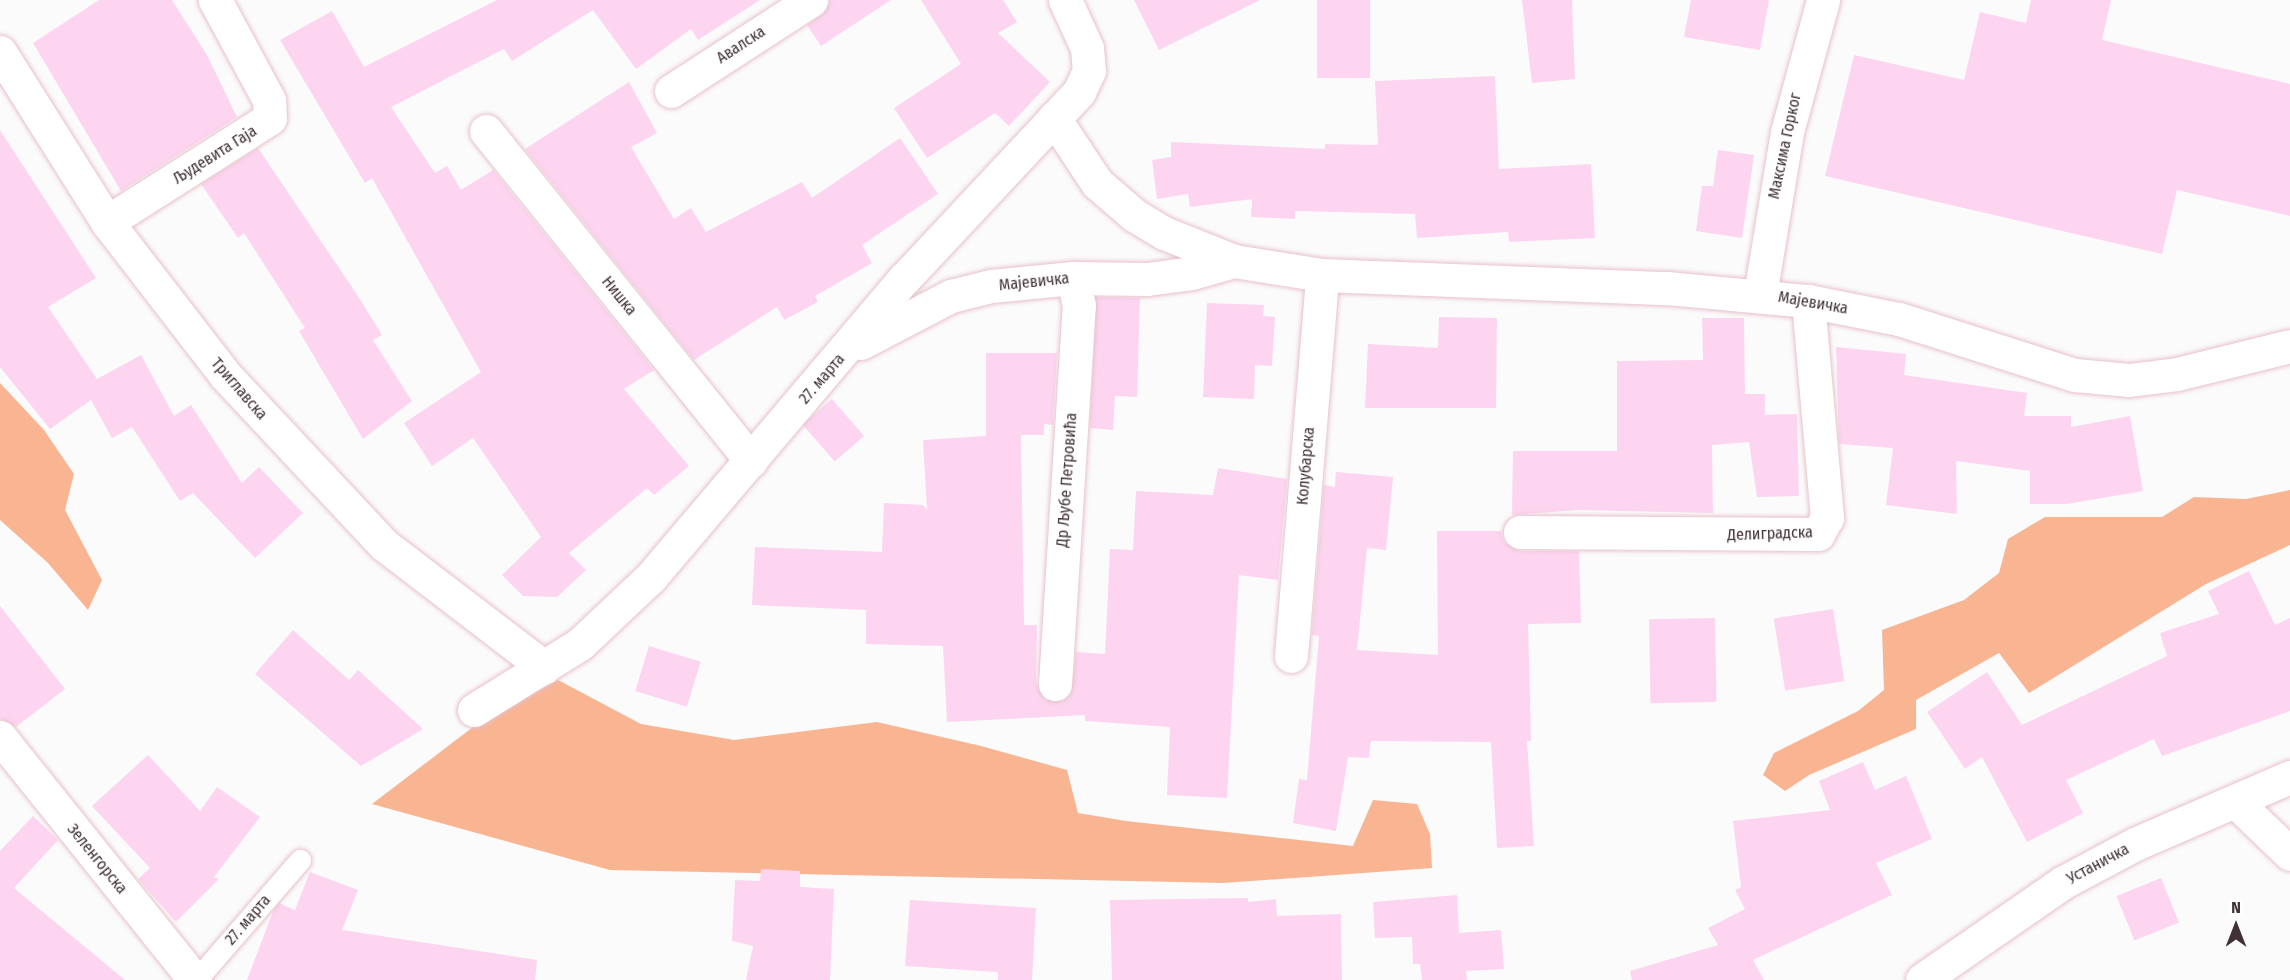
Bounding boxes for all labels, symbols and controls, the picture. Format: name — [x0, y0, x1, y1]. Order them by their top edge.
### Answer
street label: Авалска — [713, 22, 769, 68]
street label: Максима Горког — [1764, 91, 1806, 201]
street label: Људевита Гаја — [169, 122, 261, 188]
street label: Мајевичка — [998, 269, 1070, 295]
street label: Нишка — [597, 273, 641, 319]
street label: Мајевичка — [1777, 287, 1849, 319]
street label: 27. марта — [795, 350, 849, 408]
street label: Триглавска — [207, 354, 271, 424]
street label: Др Љубе Петровића — [1053, 412, 1081, 548]
street label: Колубарска — [1293, 426, 1319, 506]
street label: Делиградска — [1727, 523, 1813, 545]
street label: Зеленгорска — [63, 820, 131, 898]
street label: Устаничка — [2064, 840, 2132, 888]
street label: 27. марта — [221, 891, 275, 949]
north arrow — [2206, 896, 2266, 956]
text: N — [2231, 898, 2241, 917]

